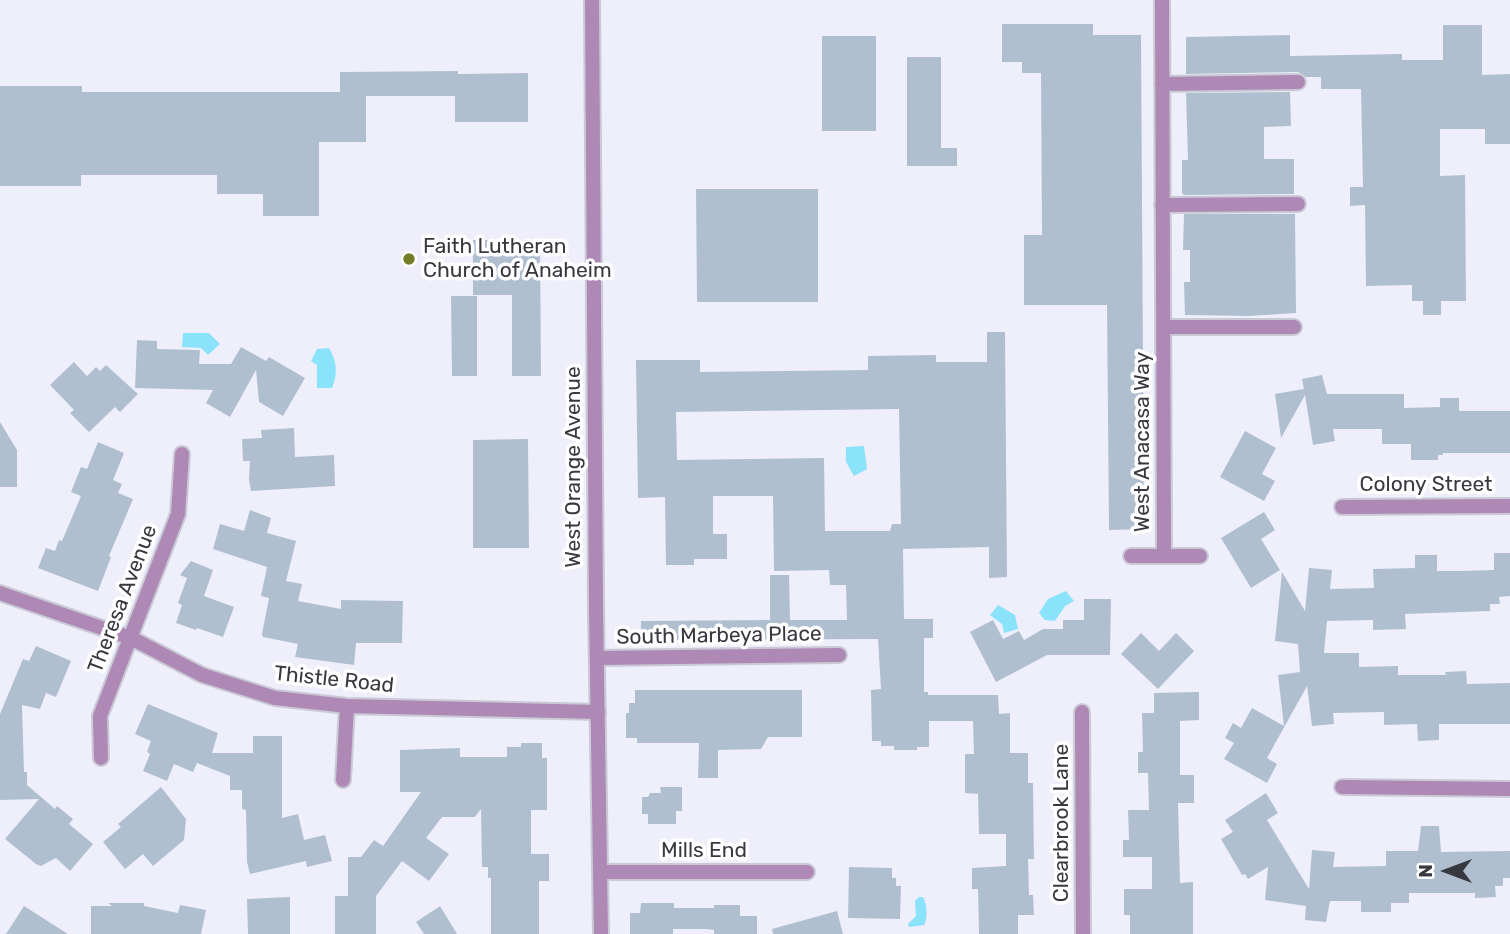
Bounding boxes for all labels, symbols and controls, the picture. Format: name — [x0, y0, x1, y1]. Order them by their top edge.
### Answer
place label: Faith Lutheran Church of Anaheim — [423, 234, 612, 284]
marker: Faith Lutheran Church of Anaheim — [401, 251, 417, 267]
street label: West Anacasa Way — [1130, 352, 1156, 532]
street label: West Orange Avenue — [561, 366, 587, 568]
street label: Colony Street — [1359, 472, 1493, 498]
street label: Theresa Avenue — [83, 521, 163, 677]
street label: South Marbeya Place — [616, 622, 822, 650]
street label: Thistle Road — [273, 661, 395, 699]
street label: Clearbrook Lane — [1049, 744, 1075, 902]
north arrow — [1412, 836, 1482, 906]
street label: Mills End — [661, 838, 747, 864]
text: N — [1414, 864, 1437, 878]

